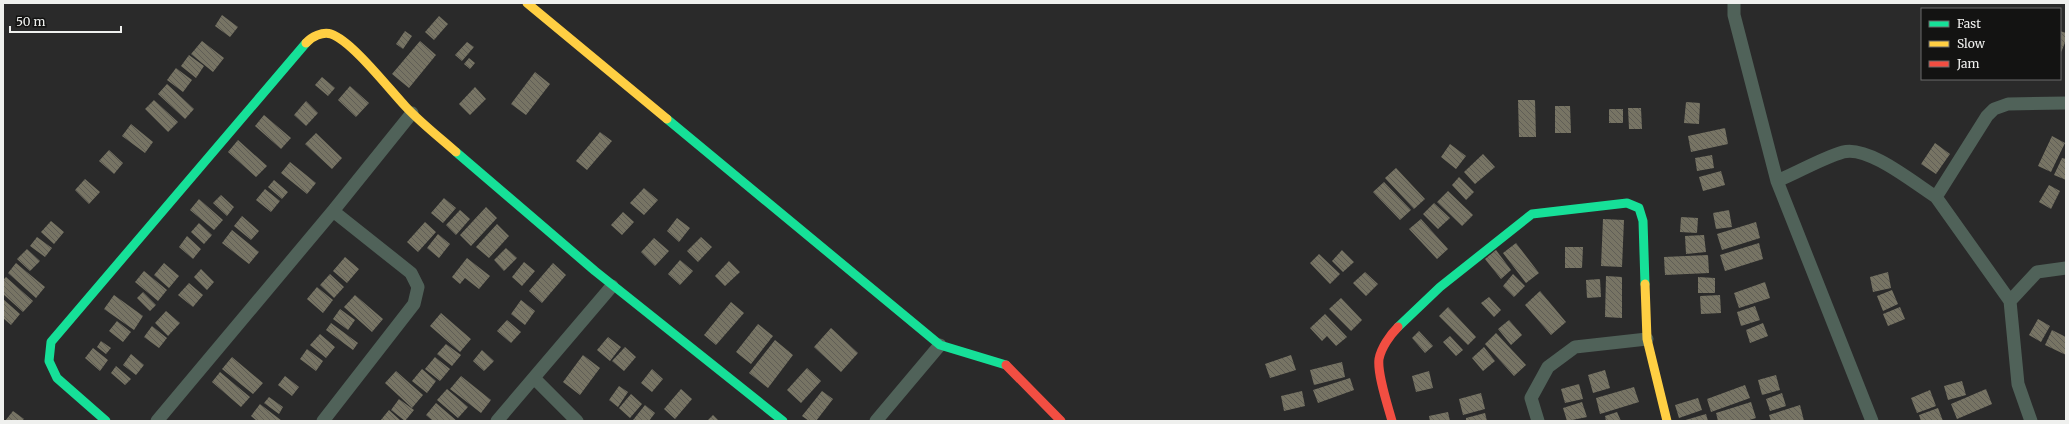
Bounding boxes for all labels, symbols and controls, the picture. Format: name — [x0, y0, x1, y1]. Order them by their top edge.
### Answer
scale bar — [10, 8, 121, 34]
legend — [1921, 8, 2061, 80]
text: 50 m — [16, 14, 45, 29]
text: Fast — [1957, 16, 1981, 31]
text: Slow — [1957, 36, 1986, 51]
text: Jam — [1956, 56, 1980, 71]

